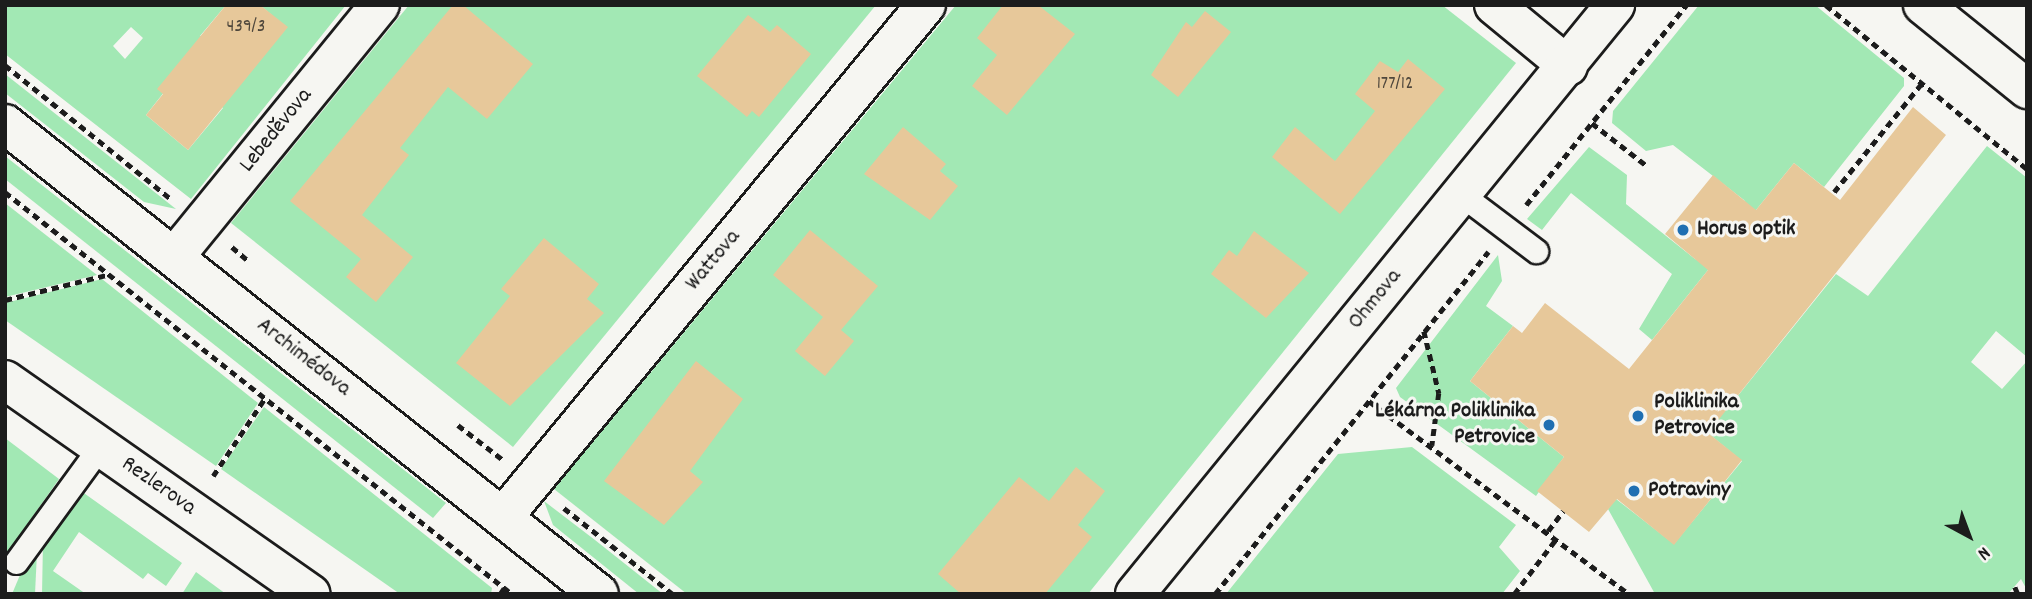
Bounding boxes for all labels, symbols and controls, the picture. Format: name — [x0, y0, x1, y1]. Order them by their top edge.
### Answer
house number: 439/3 — [227, 17, 265, 39]
house number: 177/12 — [1377, 74, 1413, 96]
street label: Lebeděvova — [235, 83, 319, 179]
place label: Horus optik — [1697, 216, 1795, 244]
marker: Horus optik — [1675, 222, 1691, 238]
street label: Wattova — [680, 225, 748, 297]
street label: Ohmova — [1343, 264, 1409, 336]
street label: Archimédova — [250, 313, 356, 403]
place label: Poliklinika Petrovice — [1654, 389, 1739, 443]
place label: Lékárna Poliklinika Petrovice — [1375, 398, 1535, 452]
marker: Poliklinika Petrovice — [1628, 406, 1648, 426]
marker: Lékárna Poliklinika Petrovice — [1541, 417, 1557, 433]
street label: Rezlerova — [115, 451, 201, 523]
place label: Potraviny — [1648, 477, 1730, 505]
marker: Potraviny — [1626, 483, 1642, 499]
north arrow — [1934, 501, 2004, 571]
text: N — [1971, 539, 1996, 565]

